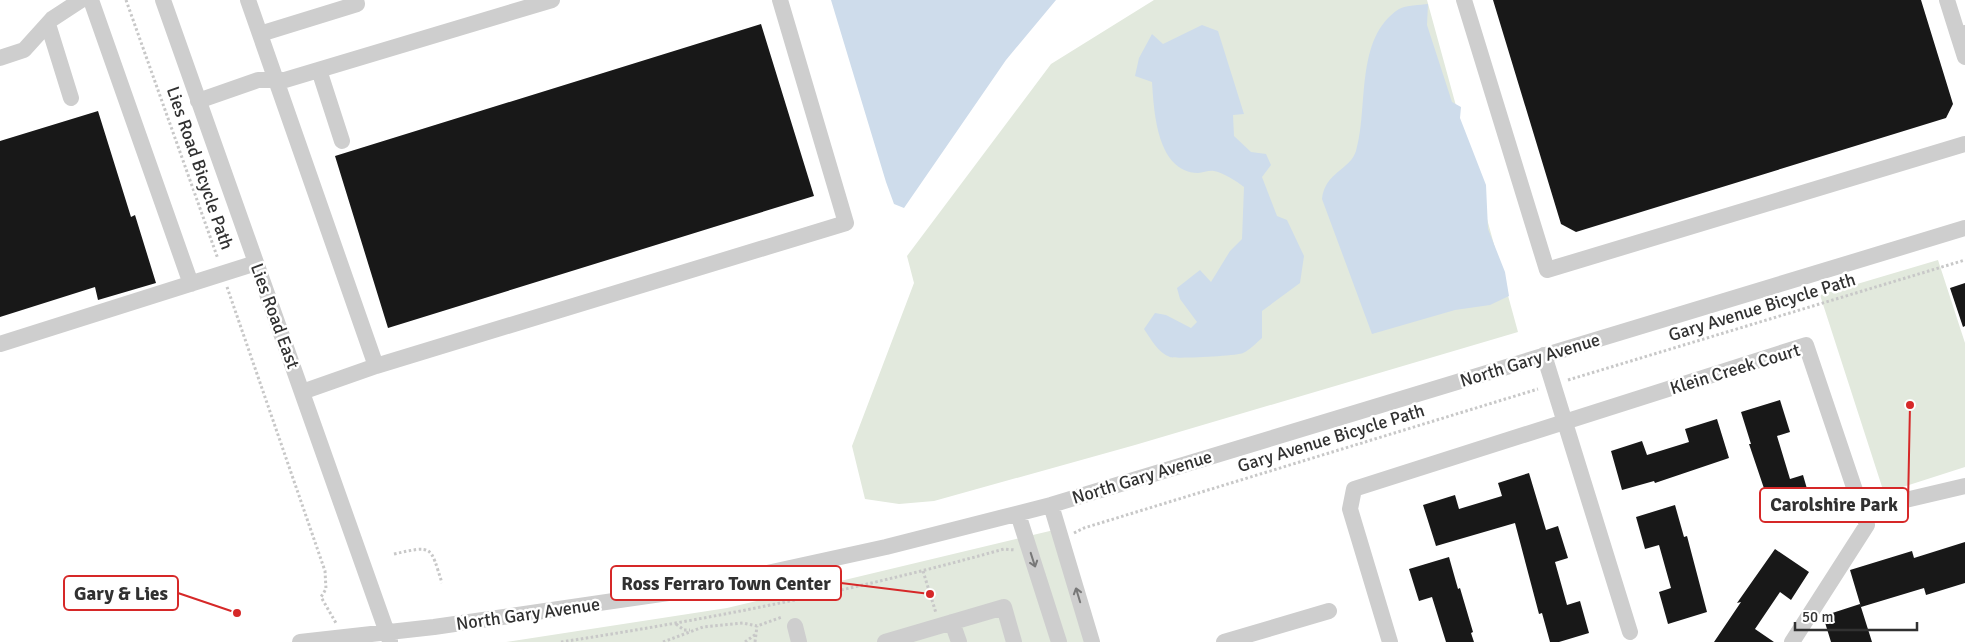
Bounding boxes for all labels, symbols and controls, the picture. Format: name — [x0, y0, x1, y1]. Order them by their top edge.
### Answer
street label: Lies Road Bicycle Path — [162, 84, 238, 252]
street label: Lies Road East — [246, 260, 304, 372]
street label: Gary Avenue Bicycle Path — [1666, 268, 1858, 346]
street label: North Gary Avenue — [1457, 328, 1603, 392]
street label: Klein Creek Court — [1667, 339, 1803, 399]
street label: Gary Avenue Bicycle Path — [1235, 399, 1427, 477]
street label: North Gary Avenue — [1069, 445, 1215, 509]
callout: Carolshire Park — [1760, 488, 1908, 522]
text: Carolshire Park — [1770, 493, 1898, 517]
one-way arrow — [1028, 552, 1038, 568]
callout: Ross Ferraro Town Center — [611, 566, 841, 600]
text: Ross Ferraro Town Center — [621, 572, 831, 596]
callout: Gary & Lies — [64, 576, 178, 610]
text: Gary & Lies — [74, 582, 168, 606]
one-way arrow — [1072, 588, 1082, 604]
street label: North Gary Avenue — [455, 593, 601, 635]
scale bar — [1795, 600, 1918, 632]
text: 50 m — [1802, 608, 1833, 626]

